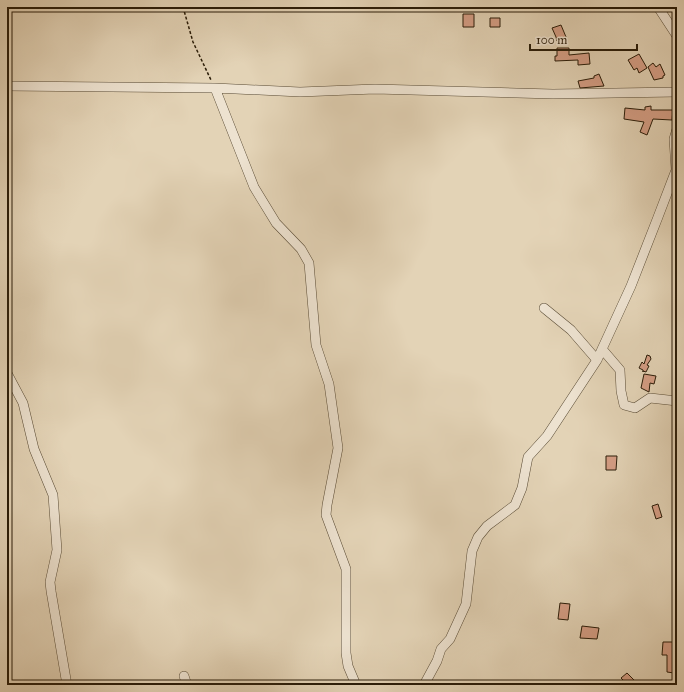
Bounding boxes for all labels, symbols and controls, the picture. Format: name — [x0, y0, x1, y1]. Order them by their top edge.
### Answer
scale bar — [530, 26, 637, 52]
text: 100 m — [536, 33, 567, 47]

